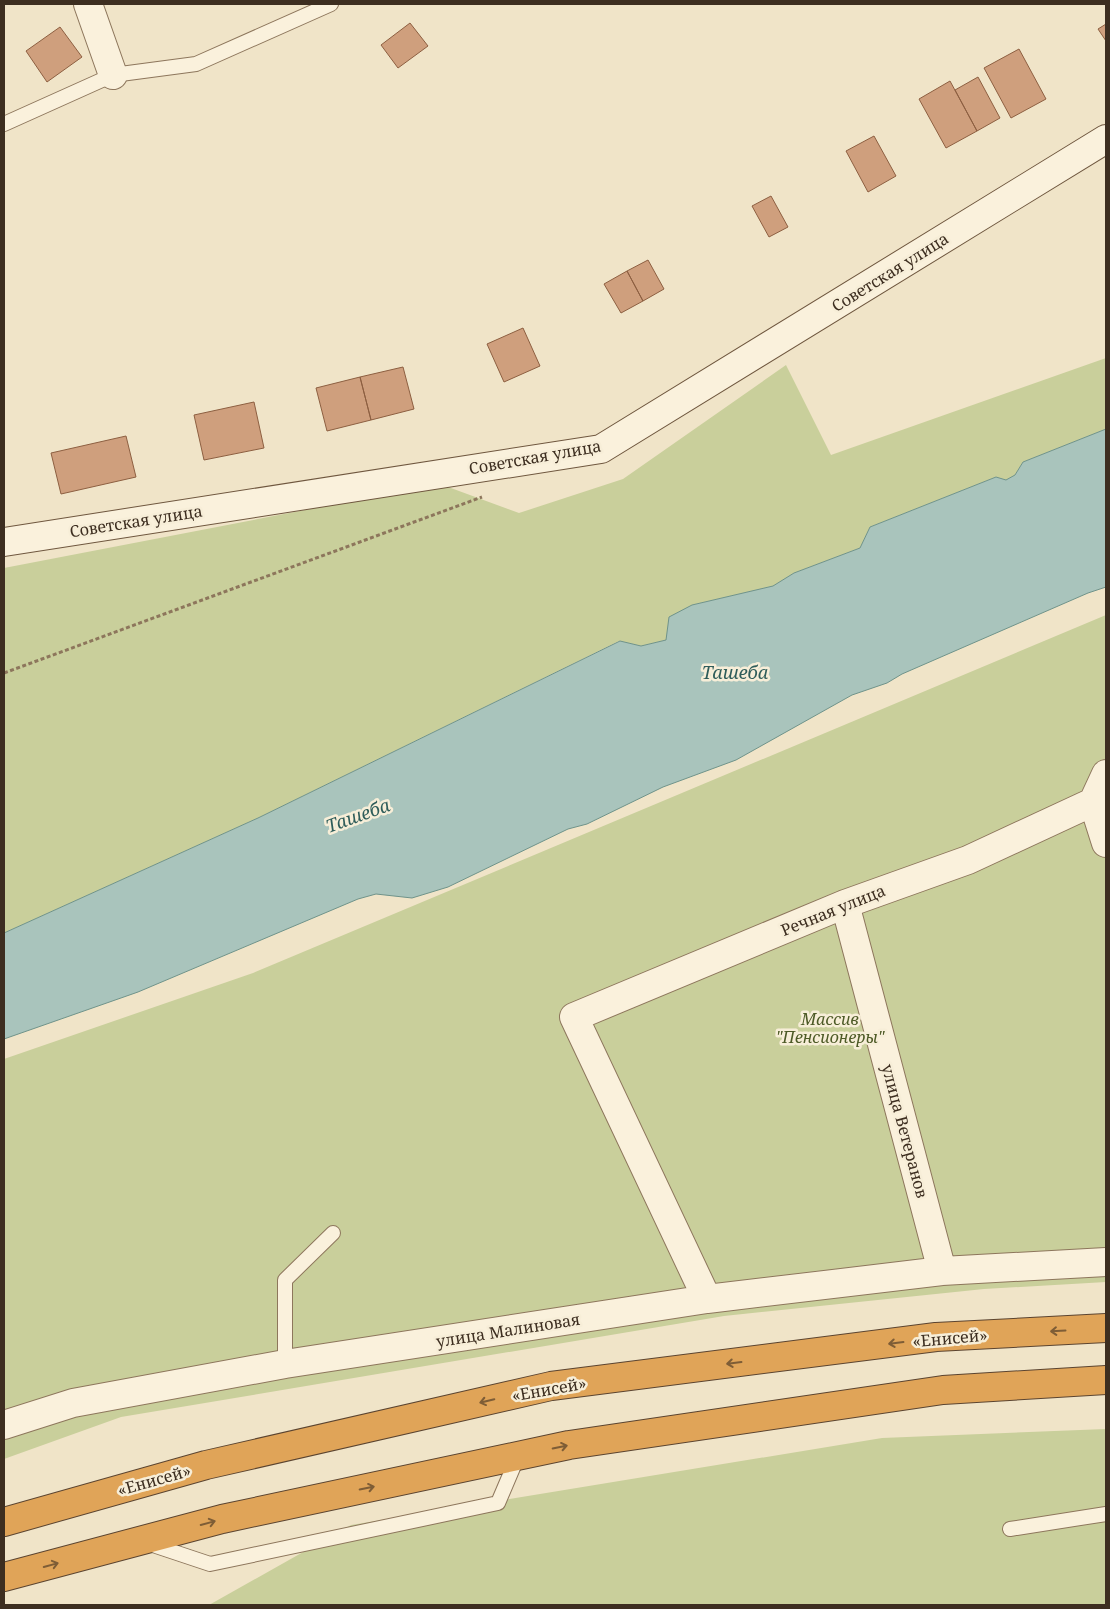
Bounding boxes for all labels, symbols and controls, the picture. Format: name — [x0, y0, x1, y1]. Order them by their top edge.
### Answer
street label: Советская улица — [827, 227, 953, 317]
street label: Советская улица — [467, 435, 603, 479]
street label: Советская улица — [68, 500, 204, 542]
water label: Ташеба — [702, 660, 768, 684]
water label: Ташеба — [322, 792, 393, 838]
street label: Речная улица — [777, 879, 889, 941]
park label: Массив "Пенсионеры" — [776, 1008, 886, 1048]
street label: улица Ветеранов — [877, 1062, 933, 1201]
street label: улица Малиновая — [434, 1308, 582, 1352]
street label: «Енисей» — [912, 1324, 988, 1352]
one-way arrow — [1050, 1326, 1066, 1335]
one-way arrow — [888, 1338, 904, 1348]
one-way arrow — [727, 1358, 743, 1368]
street label: «Енисей» — [510, 1372, 588, 1406]
one-way arrow — [480, 1397, 496, 1406]
one-way arrow — [551, 1441, 567, 1451]
street label: «Енисей» — [115, 1459, 193, 1501]
one-way arrow — [358, 1483, 374, 1492]
one-way arrow — [200, 1518, 216, 1527]
one-way arrow — [42, 1559, 58, 1569]

